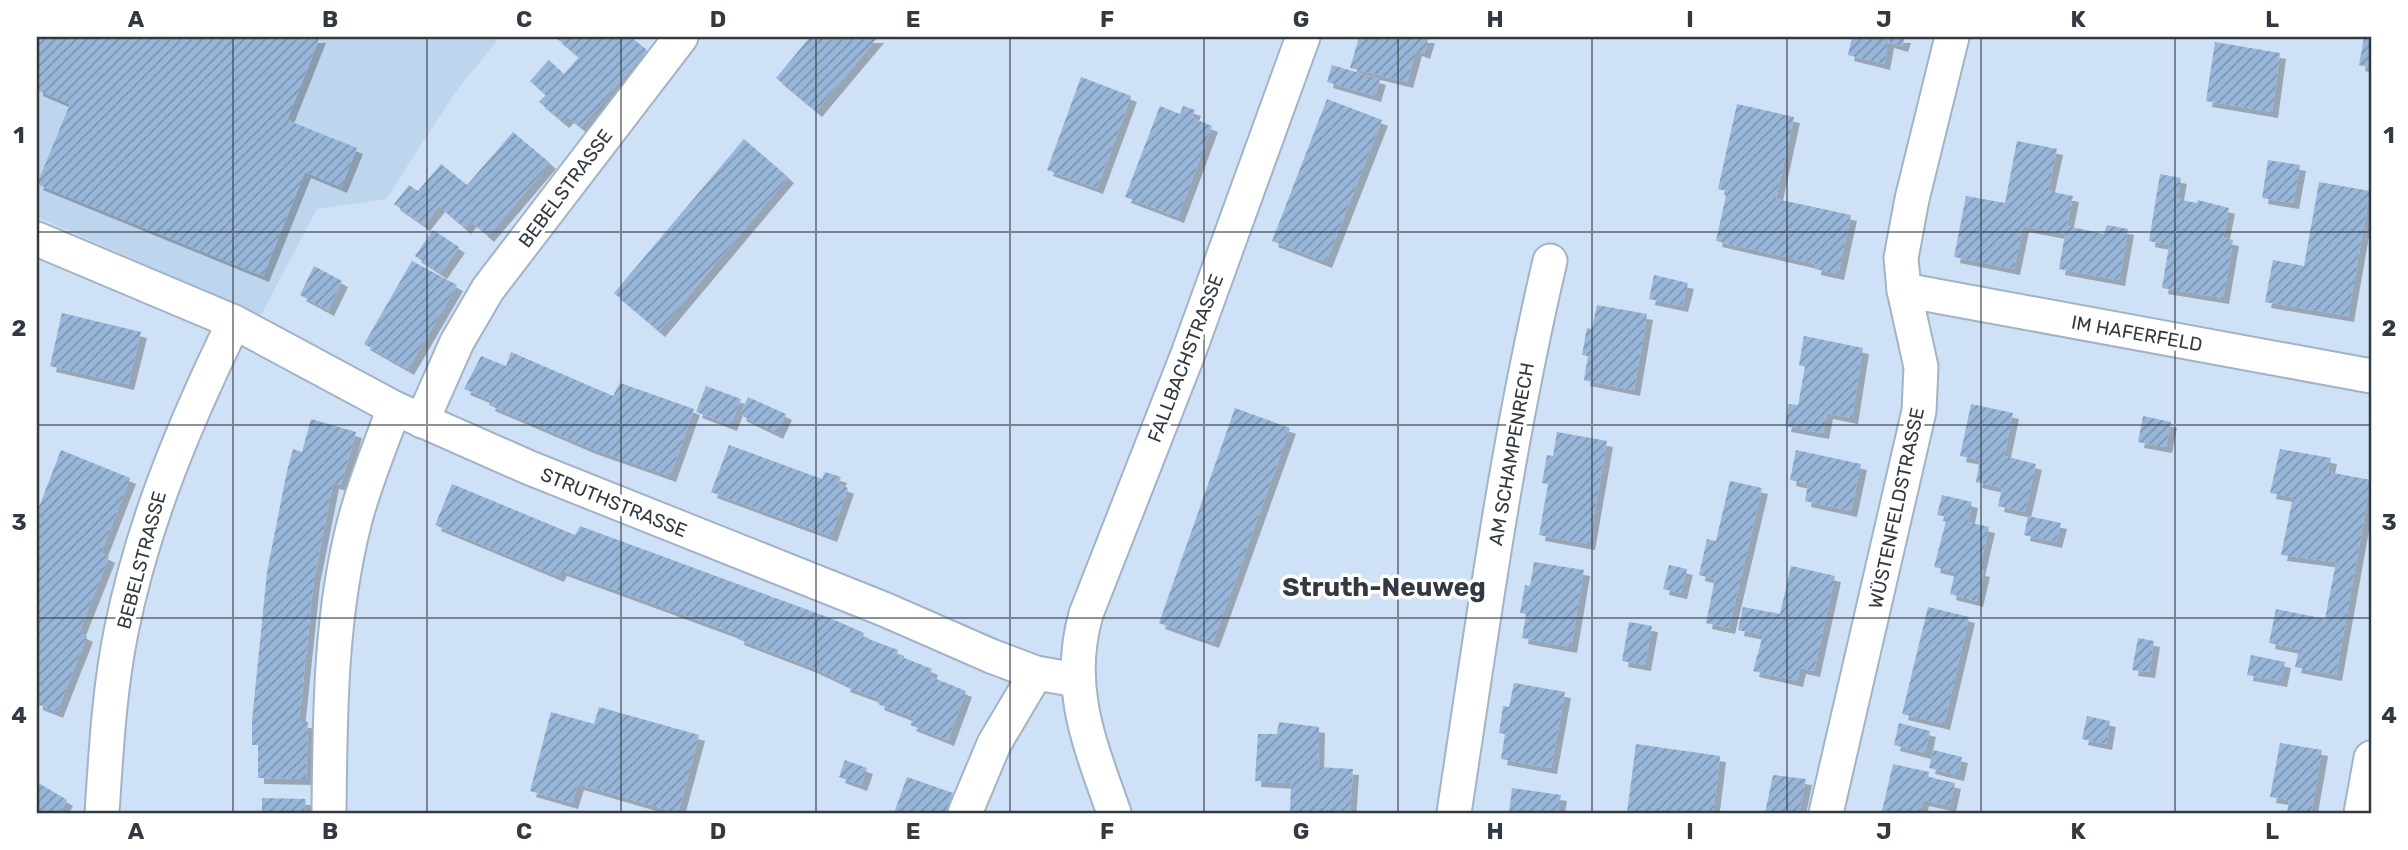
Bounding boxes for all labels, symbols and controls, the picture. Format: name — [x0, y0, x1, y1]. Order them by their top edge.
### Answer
text: A — [128, 5, 145, 33]
text: B — [322, 5, 338, 33]
text: C — [516, 5, 532, 33]
text: D — [710, 5, 726, 33]
text: E — [906, 5, 920, 33]
text: F — [1100, 5, 1114, 33]
text: G — [1293, 5, 1309, 33]
text: H — [1486, 5, 1504, 33]
text: I — [1686, 5, 1694, 33]
text: J — [1876, 5, 1892, 33]
text: K — [2070, 5, 2086, 33]
text: L — [2265, 5, 2279, 33]
text: 1 — [13, 121, 25, 149]
text: 1 — [2383, 121, 2395, 149]
street label: BEBELSTRASSE — [514, 125, 617, 252]
street label: FALLBACHSTRASSE — [1143, 271, 1228, 446]
street label: IM HAFERFELD — [2070, 311, 2204, 356]
text: 2 — [12, 314, 26, 342]
text: 2 — [2382, 314, 2396, 342]
street label: AM SCHAMPENRECH — [1484, 361, 1539, 547]
street label: WÜSTENFELDSTRASSE — [1864, 405, 1929, 611]
street label: STRUTHSTRASSE — [537, 463, 690, 542]
street label: BEBELSTRASSE — [112, 489, 171, 632]
text: 3 — [11, 508, 27, 536]
text: 3 — [2381, 508, 2397, 536]
district label: Struth-Neuweg — [1282, 572, 1486, 603]
text: 4 — [11, 701, 27, 729]
text: 4 — [2381, 701, 2397, 729]
text: A — [128, 817, 145, 845]
text: B — [322, 817, 338, 845]
text: C — [516, 817, 532, 845]
text: D — [710, 817, 726, 845]
text: E — [906, 817, 920, 845]
text: F — [1100, 817, 1114, 845]
text: G — [1293, 817, 1309, 845]
text: H — [1486, 817, 1504, 845]
text: I — [1686, 817, 1694, 845]
text: J — [1876, 817, 1892, 845]
text: K — [2070, 817, 2086, 845]
text: L — [2265, 817, 2279, 845]

